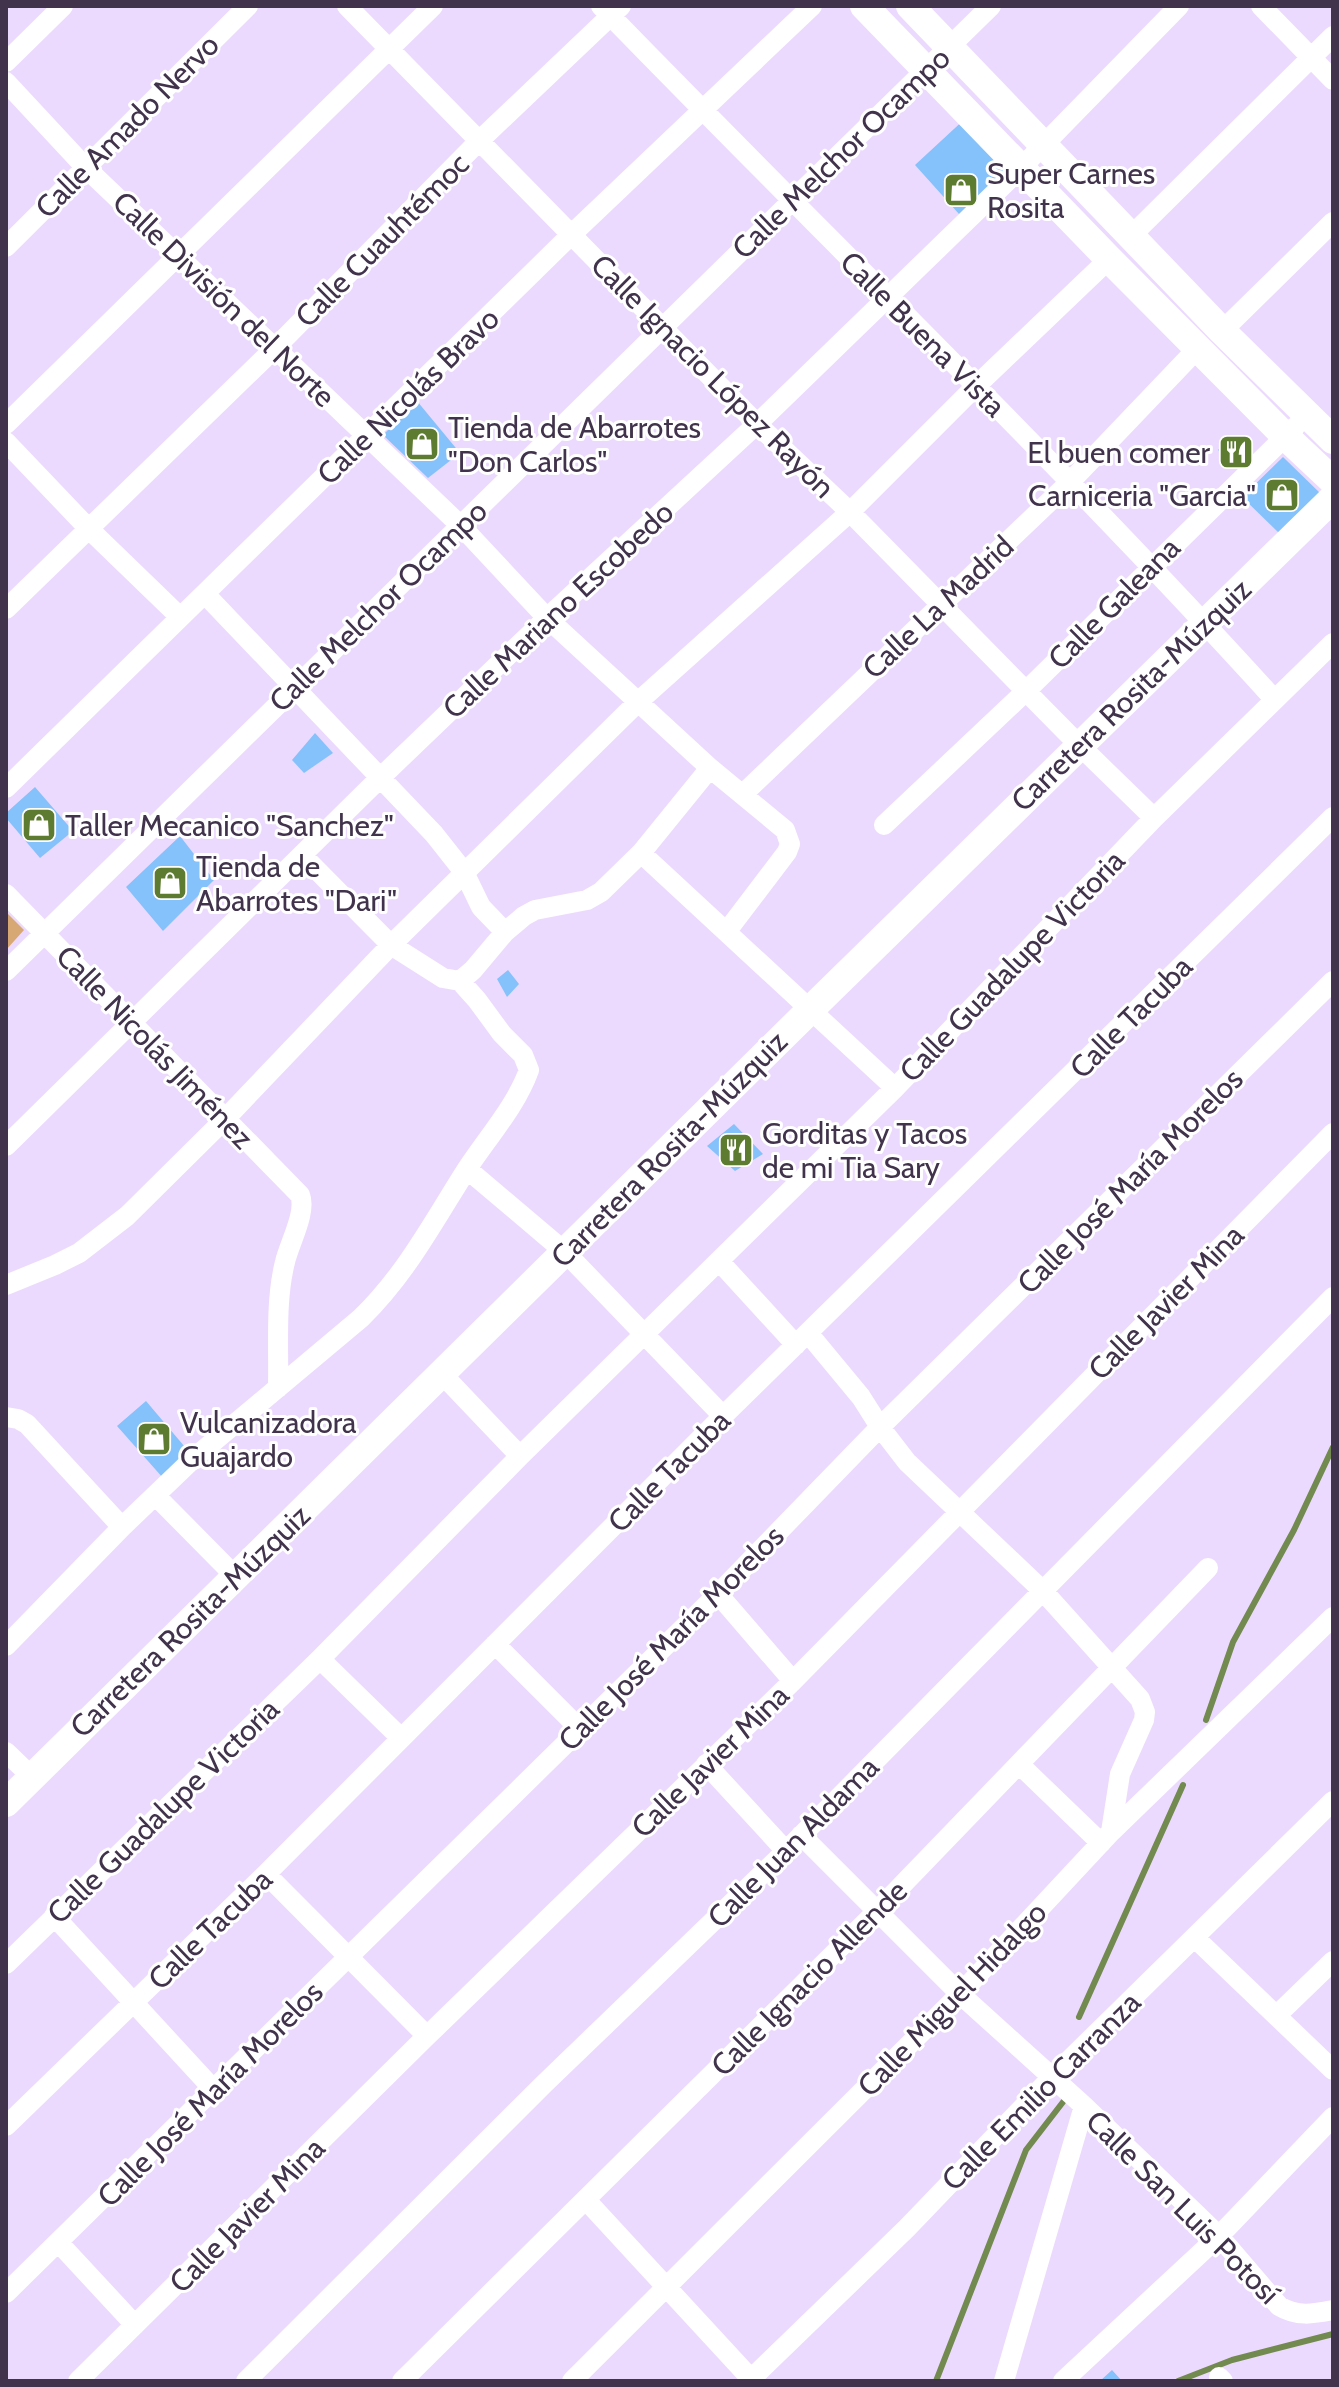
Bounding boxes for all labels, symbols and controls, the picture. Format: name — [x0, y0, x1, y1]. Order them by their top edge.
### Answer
street label: Calle Amado Nervo — [27, 26, 227, 226]
street label: Calle Melchor Ocampo — [724, 40, 958, 266]
street label: Calle Cuauhtémoc — [287, 145, 477, 335]
place label: Super Carnes Rosita — [987, 155, 1155, 226]
shop icon: Super Carnes Rosita — [942, 171, 980, 209]
street label: Calle División del Norte — [105, 183, 343, 415]
street label: Calle Buena Vista — [833, 244, 1014, 425]
street label: Calle Ignacio López Rayón — [583, 246, 843, 506]
street label: Calle Nicolás Bravo — [309, 300, 507, 492]
place label: Tienda de Abarrotes "Don Carlos" — [448, 409, 701, 480]
shop icon: Tienda de Abarrotes "Don Carlos" — [403, 425, 441, 463]
restaurant icon: El buen comer — [1217, 433, 1255, 471]
place label: El buen comer — [1027, 434, 1211, 471]
shop icon: Carniceria "Garcia" — [1263, 476, 1301, 514]
place label: Carniceria "Garcia" — [1028, 477, 1256, 514]
street label: Calle Melchor Ocampo — [261, 493, 495, 719]
street label: Calle Mariano Escobedo — [435, 494, 681, 726]
street label: Calle La Madrid — [855, 528, 1021, 686]
street label: Calle Galeana — [1040, 529, 1188, 677]
street label: Carretera Rosita-Múzquiz — [1003, 571, 1259, 819]
shop icon: Taller Mecanico "Sanchez" — [20, 806, 58, 844]
place label: Taller Mecanico "Sanchez" — [65, 807, 394, 844]
street label: Calle Guadalupe Victoria — [892, 842, 1133, 1090]
place label: Tienda de Abarrotes "Dari" — [196, 848, 397, 919]
shop icon: Tienda de Abarrotes "Dari" — [151, 864, 189, 902]
street label: Calle Nicolás Jiménez — [48, 938, 262, 1156]
street label: Calle Tacuba — [1062, 948, 1200, 1086]
street label: Carretera Rosita-Múzquiz — [543, 1023, 795, 1275]
street label: Calle José María Morelos — [1010, 1061, 1250, 1301]
place label: Gorditas y Tacos de mi Tia Sary — [762, 1115, 967, 1186]
restaurant icon: Gorditas y Tacos de mi Tia Sary — [717, 1131, 755, 1169]
street label: Calle Javier Mina — [1081, 1216, 1252, 1387]
street label: Calle Tacuba — [600, 1402, 738, 1540]
place label: Vulcanizadora Guajardo — [180, 1404, 357, 1475]
shop icon: Vulcanizadora Guajardo — [135, 1420, 173, 1458]
street label: Carretera Rosita-Múzquiz — [62, 1497, 318, 1745]
street label: Calle José María Morelos — [551, 1518, 791, 1758]
street label: Calle Javier Mina — [624, 1676, 797, 1845]
street label: Calle Guadalupe Victoria — [39, 1690, 287, 1931]
street label: Calle Juan Aldama — [700, 1748, 887, 1935]
street label: Calle Tacuba — [140, 1860, 280, 1997]
street label: Calle Ignacio Allende — [703, 1872, 915, 2084]
street label: Calle Miguel Hidalgo — [850, 1894, 1054, 2104]
street label: Calle José María Morelos — [90, 1974, 330, 2214]
street label: Calle Emilio Carranza — [934, 1983, 1149, 2198]
street label: Calle San Luis Potosí — [1078, 2102, 1288, 2312]
street label: Calle Javier Mina — [162, 2129, 333, 2300]

